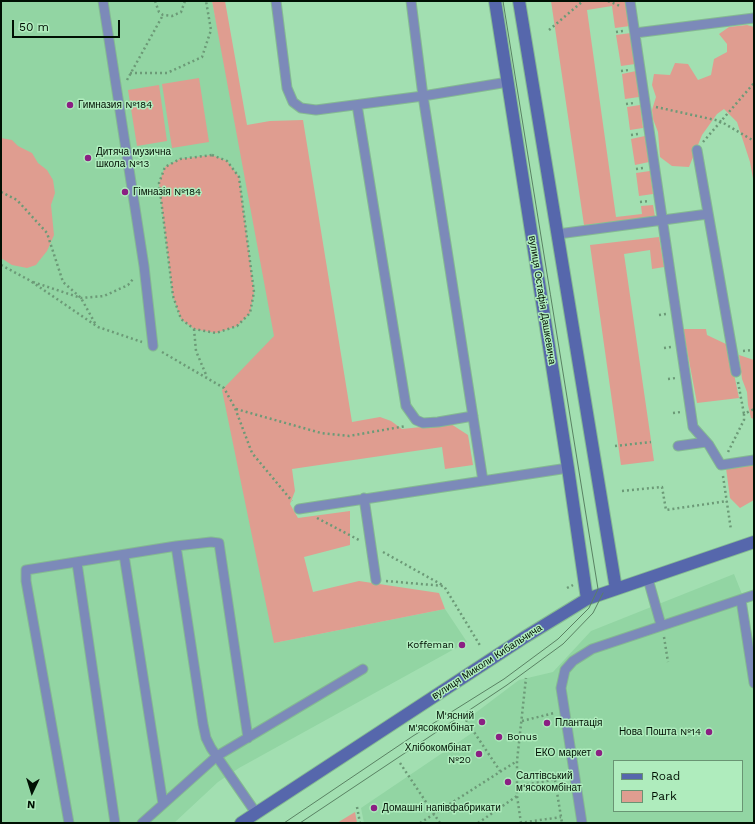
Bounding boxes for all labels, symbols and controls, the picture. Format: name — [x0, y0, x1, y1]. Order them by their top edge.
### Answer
scale bar — [14, 12, 122, 38]
text: 50 m — [19, 20, 49, 34]
place label: Гимназия №184 — [78, 99, 152, 111]
marker: Гимназия №184 — [65, 100, 75, 110]
place label: Дитяча музична школа №13 — [96, 146, 171, 170]
marker: Дитяча музична школа №13 — [83, 153, 93, 163]
place label: Гімназія №184 — [133, 186, 201, 198]
marker: Гімназія №184 — [120, 187, 130, 197]
street label: вулиця Остафія Дашкевича — [526, 235, 558, 365]
street label: вулиця Миколи Кибальчича — [430, 622, 544, 702]
place label: Koffeman — [407, 639, 454, 651]
marker: Koffeman — [457, 640, 467, 650]
place label: М'ясний м'ясокомбінат — [408, 710, 474, 734]
marker: М'ясний м'ясокомбінат — [477, 717, 487, 727]
place label: Плантація — [555, 717, 602, 729]
marker: Плантація — [542, 718, 552, 728]
place label: Нова Пошта №14 — [619, 726, 701, 738]
marker: Нова Пошта №14 — [704, 727, 714, 737]
place label: Bonus — [507, 731, 537, 743]
marker: Bonus — [494, 732, 504, 742]
place label: Хлібокомбінат №20 — [405, 742, 471, 766]
place label: ЕКО маркет — [535, 747, 591, 759]
marker: ЕКО маркет — [594, 748, 604, 758]
marker: Хлібокомбінат №20 — [474, 749, 484, 759]
legend — [613, 760, 743, 812]
text: Road — [651, 769, 680, 783]
place label: Салтівський м'ясокомбінат — [516, 770, 582, 794]
north arrow — [12, 772, 52, 812]
marker: Салтівський м'ясокомбінат — [503, 777, 513, 787]
text: Park — [651, 789, 677, 803]
text: N — [27, 798, 36, 811]
place label: Домашні напівфабрикати — [382, 802, 501, 814]
marker: Домашні напівфабрикати — [369, 803, 379, 813]

